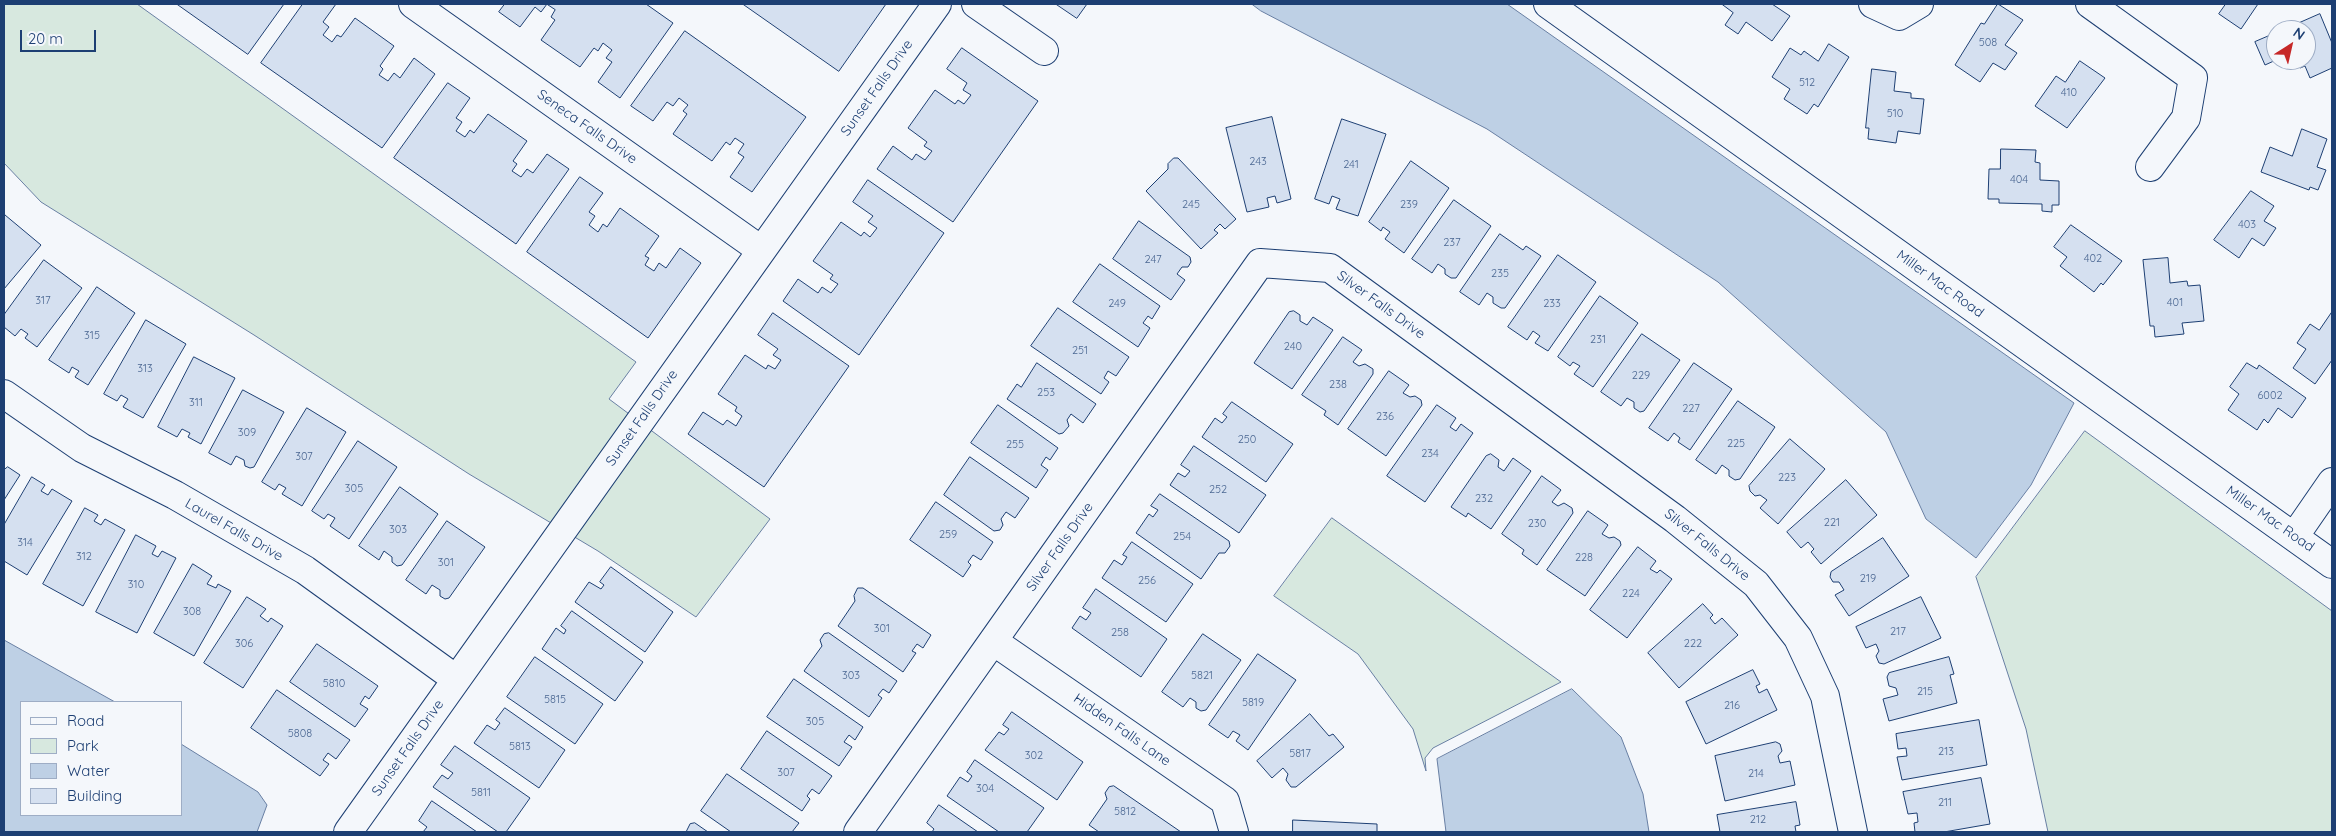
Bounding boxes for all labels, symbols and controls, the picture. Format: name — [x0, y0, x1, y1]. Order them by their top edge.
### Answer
scale bar — [22, 20, 99, 52]
north arrow — [2266, 20, 2316, 70]
text: N — [2290, 23, 2308, 44]
text: 20 m — [28, 29, 63, 48]
house number: 508 — [1979, 36, 1997, 50]
street label: Sunset Falls Drive — [838, 37, 916, 139]
house number: 512 — [1799, 76, 1815, 90]
street label: Seneca Falls Drive — [534, 86, 640, 168]
house number: 410 — [2061, 86, 2077, 100]
house number: 510 — [1887, 107, 1903, 121]
house number: 243 — [1249, 155, 1267, 169]
house number: 241 — [1343, 158, 1359, 172]
house number: 404 — [2010, 173, 2028, 187]
house number: 245 — [1182, 198, 1200, 212]
house number: 239 — [1400, 198, 1418, 212]
house number: 403 — [2238, 218, 2256, 232]
house number: 237 — [1443, 236, 1461, 250]
street label: Miller Mac Road — [1893, 247, 1987, 321]
house number: 402 — [2084, 252, 2102, 266]
house number: 247 — [1144, 253, 1162, 267]
street label: Silver Falls Drive — [1334, 267, 1428, 343]
house number: 235 — [1491, 267, 1509, 281]
house number: 317 — [35, 294, 51, 308]
house number: 401 — [2167, 296, 2183, 310]
house number: 249 — [1108, 297, 1126, 311]
house number: 233 — [1543, 297, 1561, 311]
house number: 315 — [84, 329, 100, 343]
house number: 231 — [1590, 333, 1606, 347]
house number: 240 — [1284, 340, 1302, 354]
house number: 251 — [1072, 344, 1088, 358]
house number: 313 — [137, 362, 153, 376]
street label: Sunset Falls Drive — [603, 367, 681, 469]
house number: 229 — [1632, 369, 1650, 383]
house number: 238 — [1329, 378, 1347, 392]
house number: 253 — [1037, 386, 1055, 400]
house number: 6002 — [2257, 389, 2283, 403]
house number: 311 — [189, 396, 203, 410]
house number: 227 — [1682, 402, 1700, 416]
house number: 236 — [1376, 410, 1394, 424]
house number: 309 — [238, 426, 256, 440]
house number: 250 — [1238, 433, 1256, 447]
house number: 225 — [1727, 437, 1745, 451]
house number: 255 — [1006, 438, 1024, 452]
house number: 234 — [1421, 447, 1439, 461]
house number: 307 — [295, 450, 313, 464]
house number: 223 — [1778, 471, 1796, 485]
house number: 305 — [345, 482, 363, 496]
street label: Miller Mac Road — [2223, 482, 2317, 556]
house number: 252 — [1209, 483, 1227, 497]
house number: 232 — [1475, 492, 1493, 506]
street label: Laurel Falls Drive — [182, 495, 286, 565]
street label: Silver Falls Drive — [1023, 499, 1097, 595]
street label: Silver Falls Drive — [1661, 505, 1753, 585]
house number: 221 — [1824, 516, 1840, 530]
house number: 230 — [1528, 517, 1546, 531]
house number: 303 — [389, 523, 407, 537]
house number: 259 — [939, 528, 957, 542]
house number: 254 — [1173, 530, 1191, 544]
house number: 314 — [17, 536, 33, 550]
house number: 312 — [76, 550, 92, 564]
house number: 228 — [1575, 551, 1593, 565]
house number: 301 — [438, 556, 454, 570]
house number: 219 — [1860, 572, 1876, 586]
house number: 256 — [1138, 574, 1156, 588]
house number: 310 — [128, 578, 144, 592]
house number: 224 — [1622, 587, 1640, 601]
house number: 308 — [183, 605, 201, 619]
house number: 301 — [874, 622, 890, 636]
house number: 217 — [1890, 625, 1906, 639]
house number: 258 — [1111, 626, 1129, 640]
house number: 306 — [235, 637, 253, 651]
house number: 222 — [1684, 637, 1702, 651]
house number: 303 — [842, 669, 860, 683]
house number: 5821 — [1191, 669, 1213, 683]
house number: 5810 — [323, 677, 345, 691]
house number: 215 — [1917, 685, 1933, 699]
street label: Hidden Falls Lane — [1070, 690, 1174, 770]
house number: 5815 — [544, 693, 566, 707]
house number: 5819 — [1242, 696, 1264, 710]
street label: Sunset Falls Drive — [369, 697, 447, 799]
house number: 216 — [1724, 699, 1740, 713]
legend — [20, 701, 182, 816]
text: Road — [67, 711, 104, 730]
house number: 305 — [806, 715, 824, 729]
house number: 5808 — [288, 727, 312, 741]
text: Park — [67, 736, 99, 755]
house number: 5813 — [509, 740, 531, 754]
house number: 213 — [1938, 745, 1954, 759]
house number: 5817 — [1289, 747, 1311, 761]
house number: 302 — [1025, 749, 1043, 763]
text: Water — [67, 761, 110, 780]
house number: 307 — [777, 766, 795, 780]
house number: 214 — [1748, 767, 1764, 781]
house number: 304 — [976, 782, 994, 796]
text: Building — [67, 786, 122, 805]
house number: 5811 — [471, 786, 491, 800]
house number: 211 — [1938, 796, 1952, 810]
house number: 5812 — [1114, 805, 1136, 819]
house number: 212 — [1750, 813, 1766, 827]

